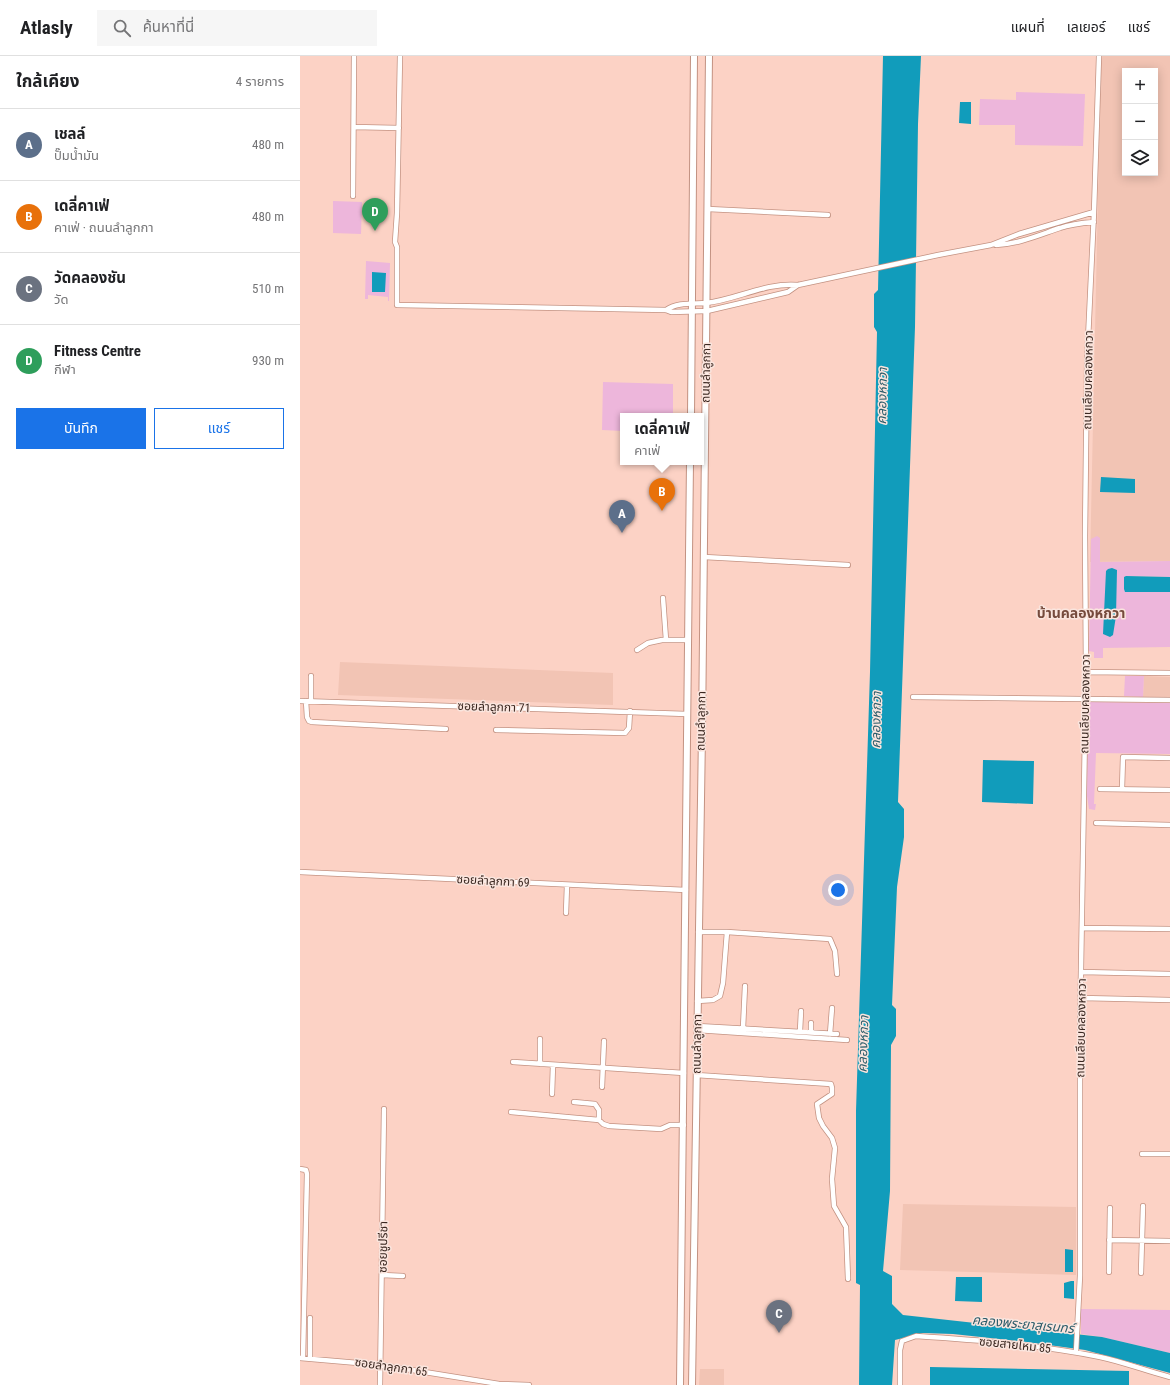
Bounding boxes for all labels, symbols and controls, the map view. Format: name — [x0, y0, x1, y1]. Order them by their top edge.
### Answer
search box — [97, 10, 377, 46]
text: Atlasly — [20, 16, 73, 39]
icon: search — [111, 17, 133, 39]
text: ค้นหาที่นี่ — [143, 18, 194, 36]
text: แผนที่ — [1011, 19, 1045, 35]
text: เลเยอร์ — [1067, 19, 1106, 35]
text: แชร์ — [1128, 19, 1150, 35]
map controls — [1122, 68, 1158, 176]
button: + — [1122, 68, 1158, 104]
text: ใกล้เคียง — [16, 71, 79, 91]
text: 4 รายการ — [236, 74, 284, 89]
button: − — [1122, 104, 1158, 140]
text: เชลล์ — [54, 125, 86, 143]
text: A — [25, 137, 33, 152]
text: 480 m — [252, 137, 284, 152]
button: layers — [1122, 140, 1158, 176]
text: ปั๊มน้ำมัน — [54, 148, 99, 163]
text: เดลี่คาเฟ่ — [54, 197, 109, 215]
pin: D — [362, 198, 388, 231]
text: B — [25, 209, 33, 224]
text: 480 m — [252, 209, 284, 224]
text: คาเฟ่ · ถนนลำลูกกา — [54, 220, 154, 235]
text: วัดคลองชัน — [54, 269, 126, 287]
text: C — [25, 281, 33, 296]
text: 510 m — [252, 281, 284, 296]
text: วัด — [54, 292, 68, 307]
street label: ถนนเลียบคลองหกวา — [1080, 330, 1096, 430]
text: Fitness Centre — [54, 342, 141, 360]
street label: ถนนลำลูกกา — [698, 343, 714, 403]
text: D — [25, 353, 33, 368]
text: 930 m — [252, 353, 284, 368]
text: กีฬา — [54, 362, 76, 377]
water label: คลองหกวา — [874, 367, 890, 425]
button: บันทึก — [16, 408, 146, 449]
button: แชร์ — [154, 408, 284, 449]
popup — [620, 413, 704, 465]
text: เดลี่คาเฟ่ — [634, 420, 690, 438]
text: คาเฟ่ — [634, 443, 660, 458]
pin: B — [649, 478, 675, 511]
pin: A — [609, 500, 635, 533]
district label: บ้านคลองหกวา — [1037, 605, 1125, 621]
street label: ถนนเลียบคลองหกวา — [1077, 654, 1093, 754]
street label: ถนนลำลูกกา — [693, 691, 709, 751]
water label: คลองหกวา — [868, 691, 884, 749]
street label: ซอยลำลูกกา 71 — [457, 699, 531, 715]
street label: ซอยลำลูกกา 69 — [456, 872, 530, 890]
your location — [828, 880, 848, 900]
street label: ถนนเลียบคลองหกวา — [1073, 978, 1089, 1078]
street label: ถนนลำลูกกา — [689, 1014, 705, 1074]
water label: คลองหกวา — [855, 1015, 872, 1073]
street label: ซอยชูปรีชา — [376, 1221, 390, 1273]
pin: C — [766, 1300, 792, 1333]
water label: คลองพระยาสุเรนทร์ — [971, 1312, 1078, 1337]
street label: ซอยสายไหม 85 — [978, 1334, 1052, 1356]
street label: ซอยลำลูกกา 65 — [354, 1355, 428, 1379]

